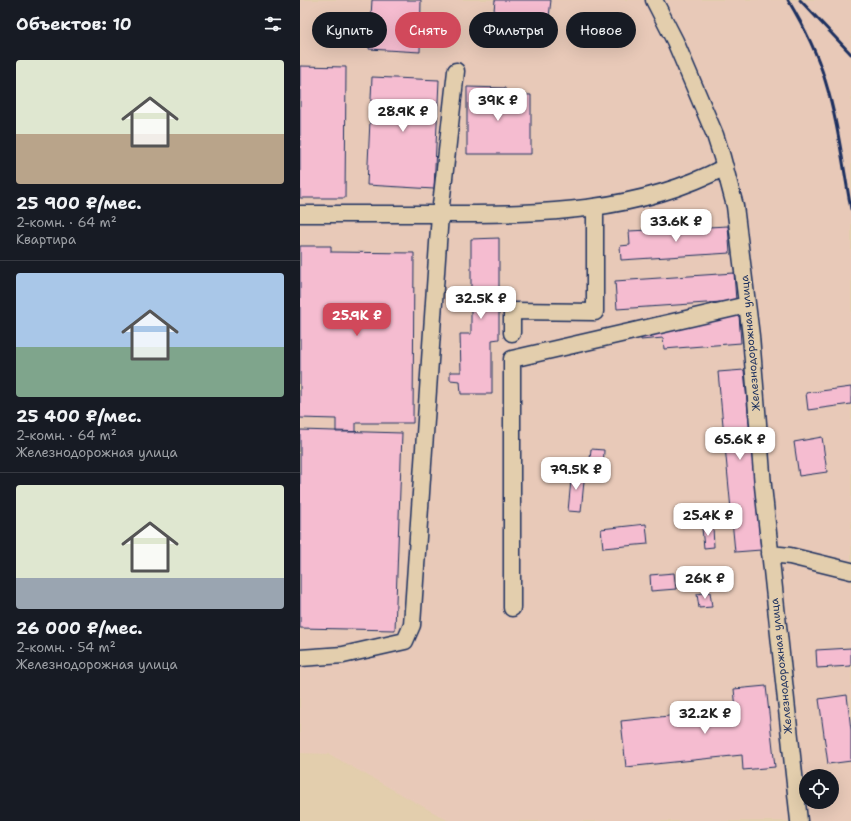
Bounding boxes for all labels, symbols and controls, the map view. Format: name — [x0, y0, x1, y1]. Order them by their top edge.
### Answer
chip: Купить — [312, 12, 387, 48]
chip: Снять — [395, 12, 461, 48]
chip: Фильтры — [469, 12, 558, 48]
chip: Новое — [566, 12, 636, 48]
text: Объектов: 10 — [16, 13, 132, 35]
icon: filters — [262, 13, 284, 35]
icon: home — [114, 86, 186, 158]
pin: 39K ₽ — [470, 88, 526, 122]
text: 39K ₽ — [478, 92, 518, 109]
pin: 28.9K ₽ — [366, 99, 440, 133]
text: 28.9K ₽ — [377, 103, 429, 120]
text: 25 900 ₽/мес. — [16, 192, 141, 214]
pin: 33.6K ₽ — [639, 209, 713, 243]
text: 33.6K ₽ — [650, 213, 702, 230]
text: 2-комн. · 64 m² — [16, 214, 117, 231]
text: Квартира — [16, 231, 76, 248]
street label: Железнодорожная улица — [737, 274, 764, 412]
pin: 32.5K ₽ — [444, 286, 518, 320]
text: 32.5K ₽ — [455, 290, 507, 307]
icon: home — [114, 299, 186, 371]
pin: 25.9K ₽ — [320, 303, 394, 337]
text: 25.9K ₽ — [332, 307, 382, 324]
text: 25 400 ₽/мес. — [16, 405, 142, 427]
text: 2-комн. · 64 m² — [16, 427, 117, 444]
pin: 65.6K ₽ — [703, 427, 777, 461]
text: 65.6K ₽ — [714, 431, 766, 448]
text: Железнодорожная улица — [16, 444, 178, 461]
pin: 79.5K ₽ — [539, 457, 613, 491]
text: 79.5K ₽ — [550, 461, 602, 478]
pin: 25.4K ₽ — [671, 503, 745, 537]
text: 25.4K ₽ — [682, 507, 734, 524]
icon: home — [114, 511, 186, 583]
pin: 26K ₽ — [677, 566, 733, 600]
text: 26K ₽ — [685, 570, 725, 587]
street label: Железнодорожная улица — [767, 597, 796, 735]
text: 26 000 ₽/мес. — [16, 617, 143, 639]
text: 2-комн. · 54 m² — [16, 639, 116, 656]
text: Железнодорожная улица — [16, 656, 178, 673]
pin: 32.2K ₽ — [668, 701, 742, 735]
text: 32.2K ₽ — [679, 705, 731, 722]
map controls — [799, 769, 839, 809]
button: locate — [799, 769, 839, 809]

